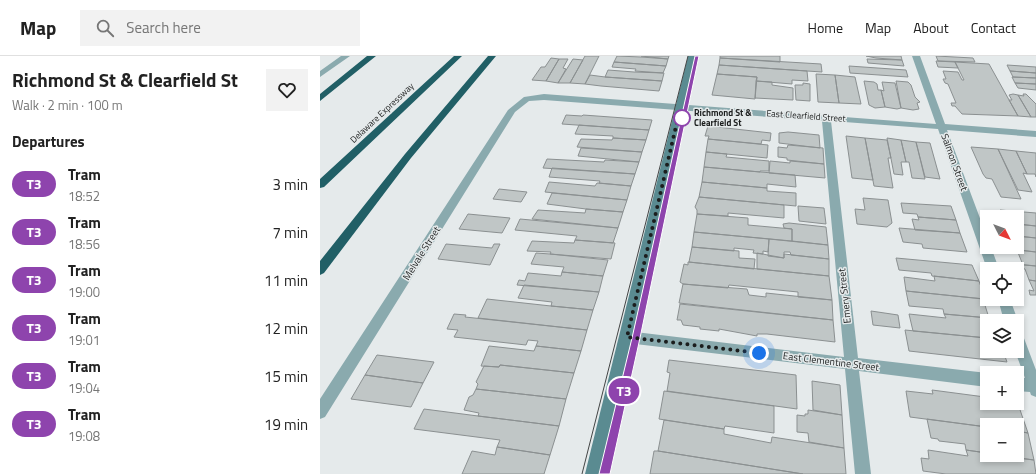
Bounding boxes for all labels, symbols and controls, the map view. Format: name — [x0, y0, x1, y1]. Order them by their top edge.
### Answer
search box — [80, 10, 360, 46]
text: Map — [20, 13, 56, 42]
text: Search here — [126, 16, 201, 39]
icon: search — [94, 17, 116, 39]
text: Home — [808, 17, 843, 38]
text: Map — [865, 17, 891, 38]
text: About — [913, 17, 949, 38]
text: Contact — [971, 17, 1016, 38]
text: Richmond St & Clearfield St — [12, 65, 238, 94]
button: heart — [266, 69, 308, 111]
street label: Delaware Expressway — [347, 79, 417, 146]
text: Walk · 2 min · 100 m — [12, 95, 123, 115]
place label: Richmond St & Clearfield St — [694, 106, 752, 129]
street label: East Clearfield Street — [766, 106, 847, 125]
marker: Richmond St & Clearfield St — [673, 109, 691, 127]
text: Departures — [12, 130, 85, 153]
street label: Salmon Street — [937, 132, 972, 193]
text: Tram — [68, 163, 101, 186]
text: T3 — [26, 173, 42, 194]
text: 3 min — [272, 173, 308, 196]
text: 18:52 — [68, 186, 100, 206]
north arrow — [980, 210, 1024, 254]
map controls — [980, 210, 1024, 462]
text: Tram — [68, 211, 101, 234]
text: T3 — [26, 221, 42, 242]
text: 7 min — [272, 221, 308, 244]
street label: Melvale Street — [399, 223, 444, 283]
text: 18:56 — [68, 234, 100, 254]
text: Tram — [68, 259, 101, 282]
button: locate — [980, 262, 1024, 306]
street label: Emery Street — [834, 267, 855, 324]
text: T3 — [26, 269, 42, 290]
text: 11 min — [264, 269, 308, 292]
text: 19:00 — [68, 282, 100, 302]
text: Tram — [68, 307, 101, 330]
button: layers — [980, 314, 1024, 358]
text: T3 — [26, 317, 42, 338]
text: 12 min — [264, 317, 308, 340]
text: 19:01 — [68, 330, 100, 350]
your location — [749, 343, 769, 363]
street label: East Clementine Street — [782, 348, 880, 375]
text: Tram — [68, 355, 101, 378]
text: T3 — [26, 365, 42, 386]
text: 15 min — [264, 365, 308, 388]
button: + — [980, 366, 1024, 410]
text: 19:04 — [68, 378, 100, 398]
line badge: T3 — [606, 378, 642, 404]
text: T3 — [616, 380, 632, 401]
text: Tram — [68, 403, 101, 426]
text: T3 — [26, 413, 42, 434]
text: 19 min — [264, 413, 308, 436]
button: − — [980, 418, 1024, 462]
text: 19:08 — [68, 426, 100, 446]

